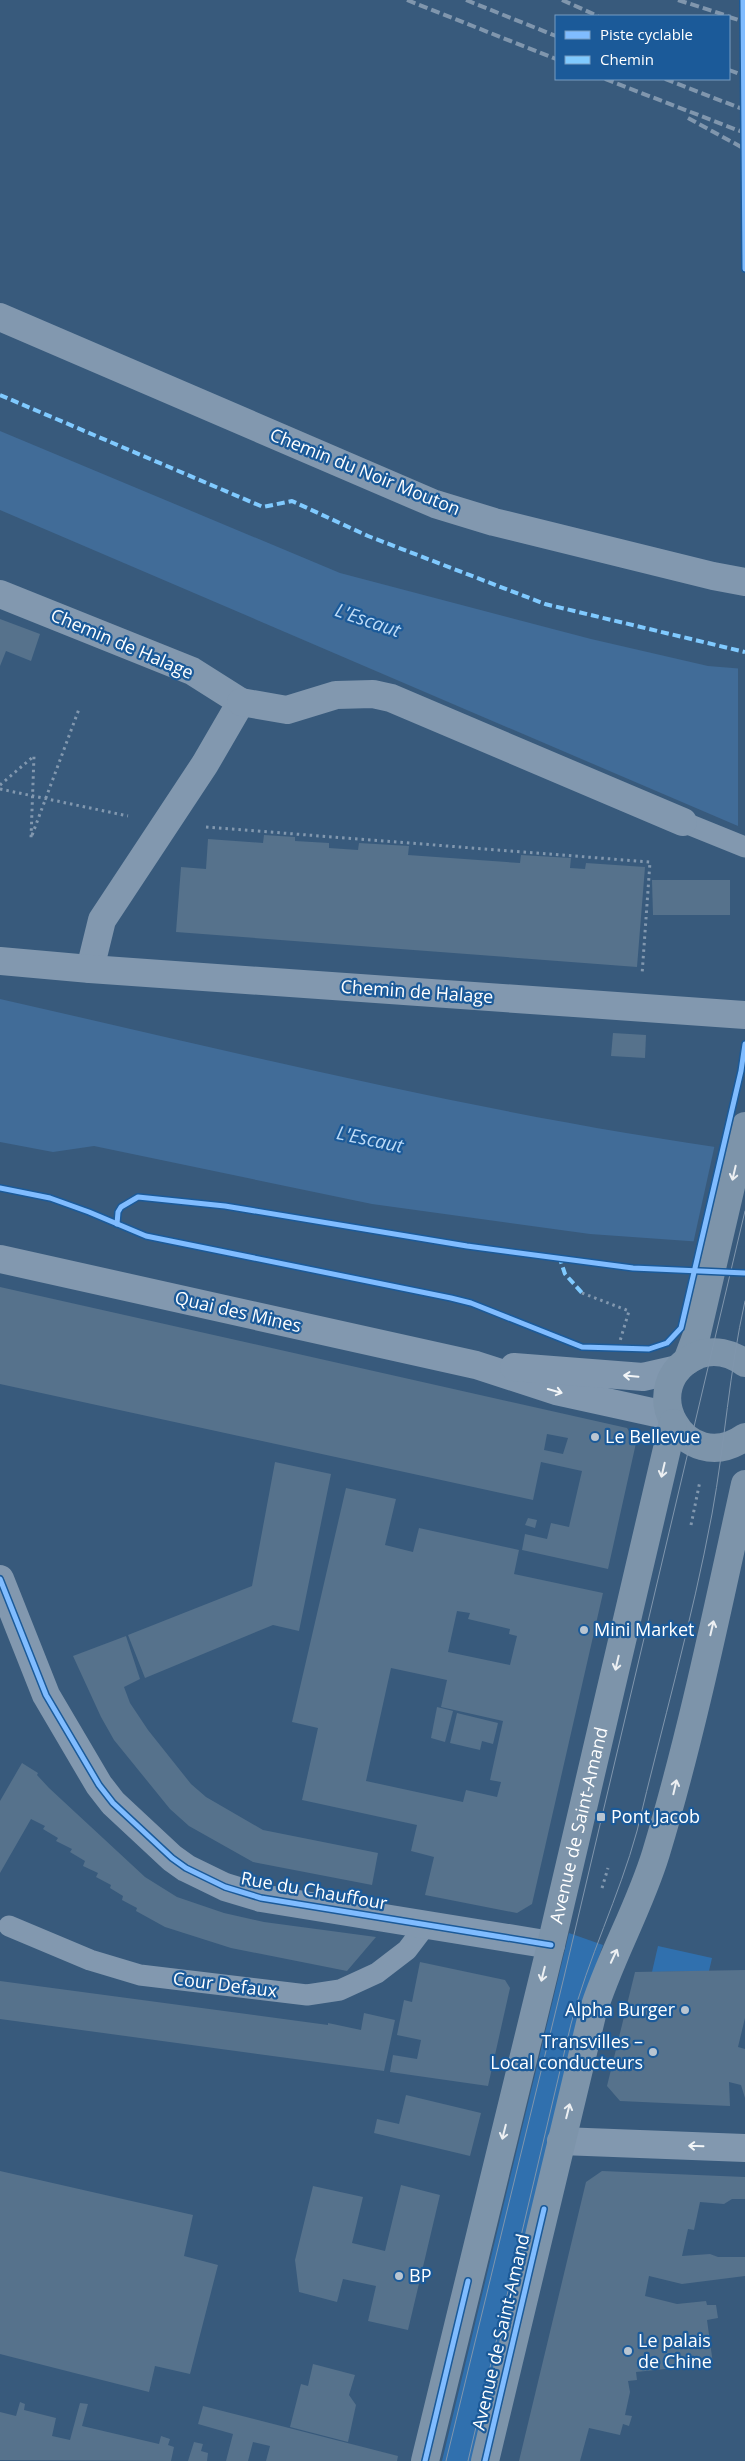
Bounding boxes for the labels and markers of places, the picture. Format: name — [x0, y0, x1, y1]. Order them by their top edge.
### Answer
place label: Le Bellevue — [605, 1424, 700, 1448]
marker: Le Bellevue — [589, 1431, 601, 1443]
place label: Mini Market — [594, 1617, 695, 1641]
marker: Mini Market — [578, 1624, 590, 1636]
place label: Pont Jacob — [611, 1804, 700, 1828]
marker: Pont Jacob — [595, 1811, 607, 1823]
place label: Alpha Burger — [565, 1997, 676, 2021]
marker: Alpha Burger — [679, 2004, 691, 2016]
place label: Transvilles – Local conducteurs — [490, 2029, 643, 2074]
marker: Transvilles – Local conducteurs — [647, 2046, 659, 2058]
place label: BP — [409, 2263, 431, 2287]
marker: BP — [393, 2270, 405, 2282]
place label: Le palais de Chine — [638, 2328, 712, 2373]
marker: Le palais de Chine — [622, 2345, 634, 2357]

